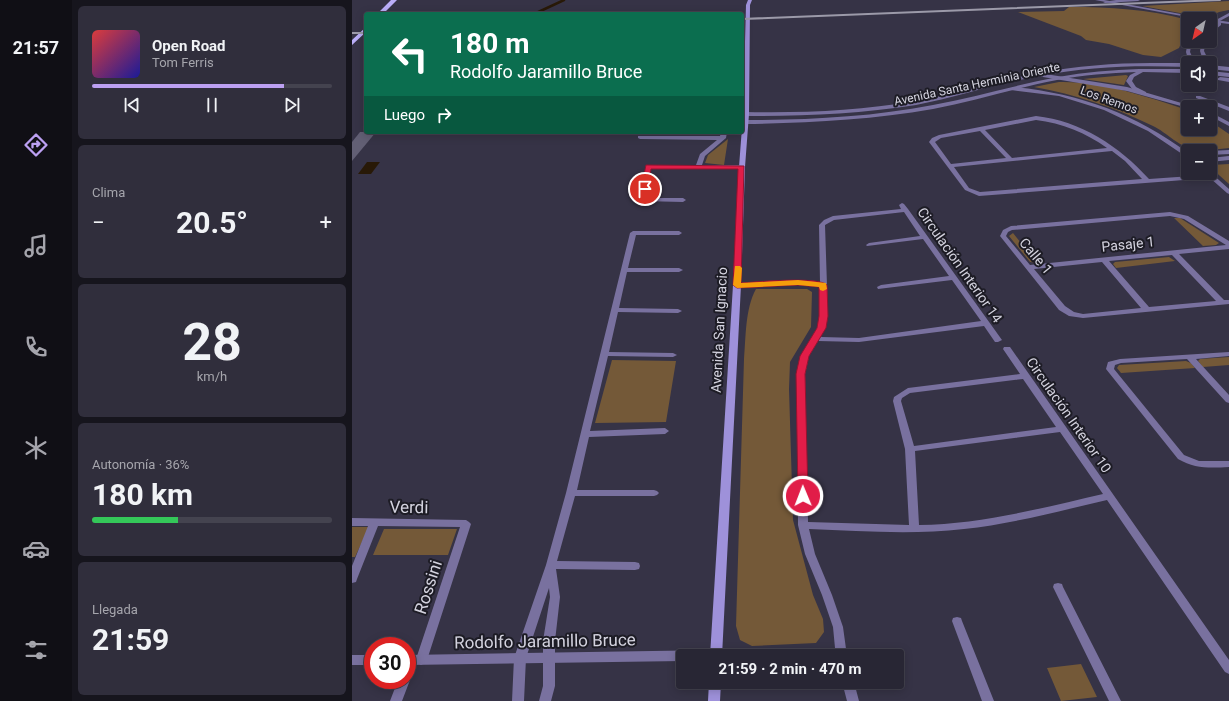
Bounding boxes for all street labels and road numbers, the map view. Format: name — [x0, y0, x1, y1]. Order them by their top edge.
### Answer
street label: Avenida Santa Herminia Oriente — [893, 60, 1061, 108]
street label: Los Remos — [1079, 83, 1139, 117]
street label: Circulación Interior 14 — [914, 204, 1006, 326]
street label: Pasaje 1 — [1101, 233, 1155, 255]
street label: Calle 1 — [1016, 235, 1056, 277]
street label: Avenida San Ignacio — [708, 267, 730, 393]
street label: Circulación Interior 10 — [1023, 354, 1115, 476]
street label: Verdi — [389, 497, 429, 517]
street label: Rossini — [410, 558, 446, 616]
street label: Rodolfo Jaramillo Bruce — [454, 629, 636, 653]

